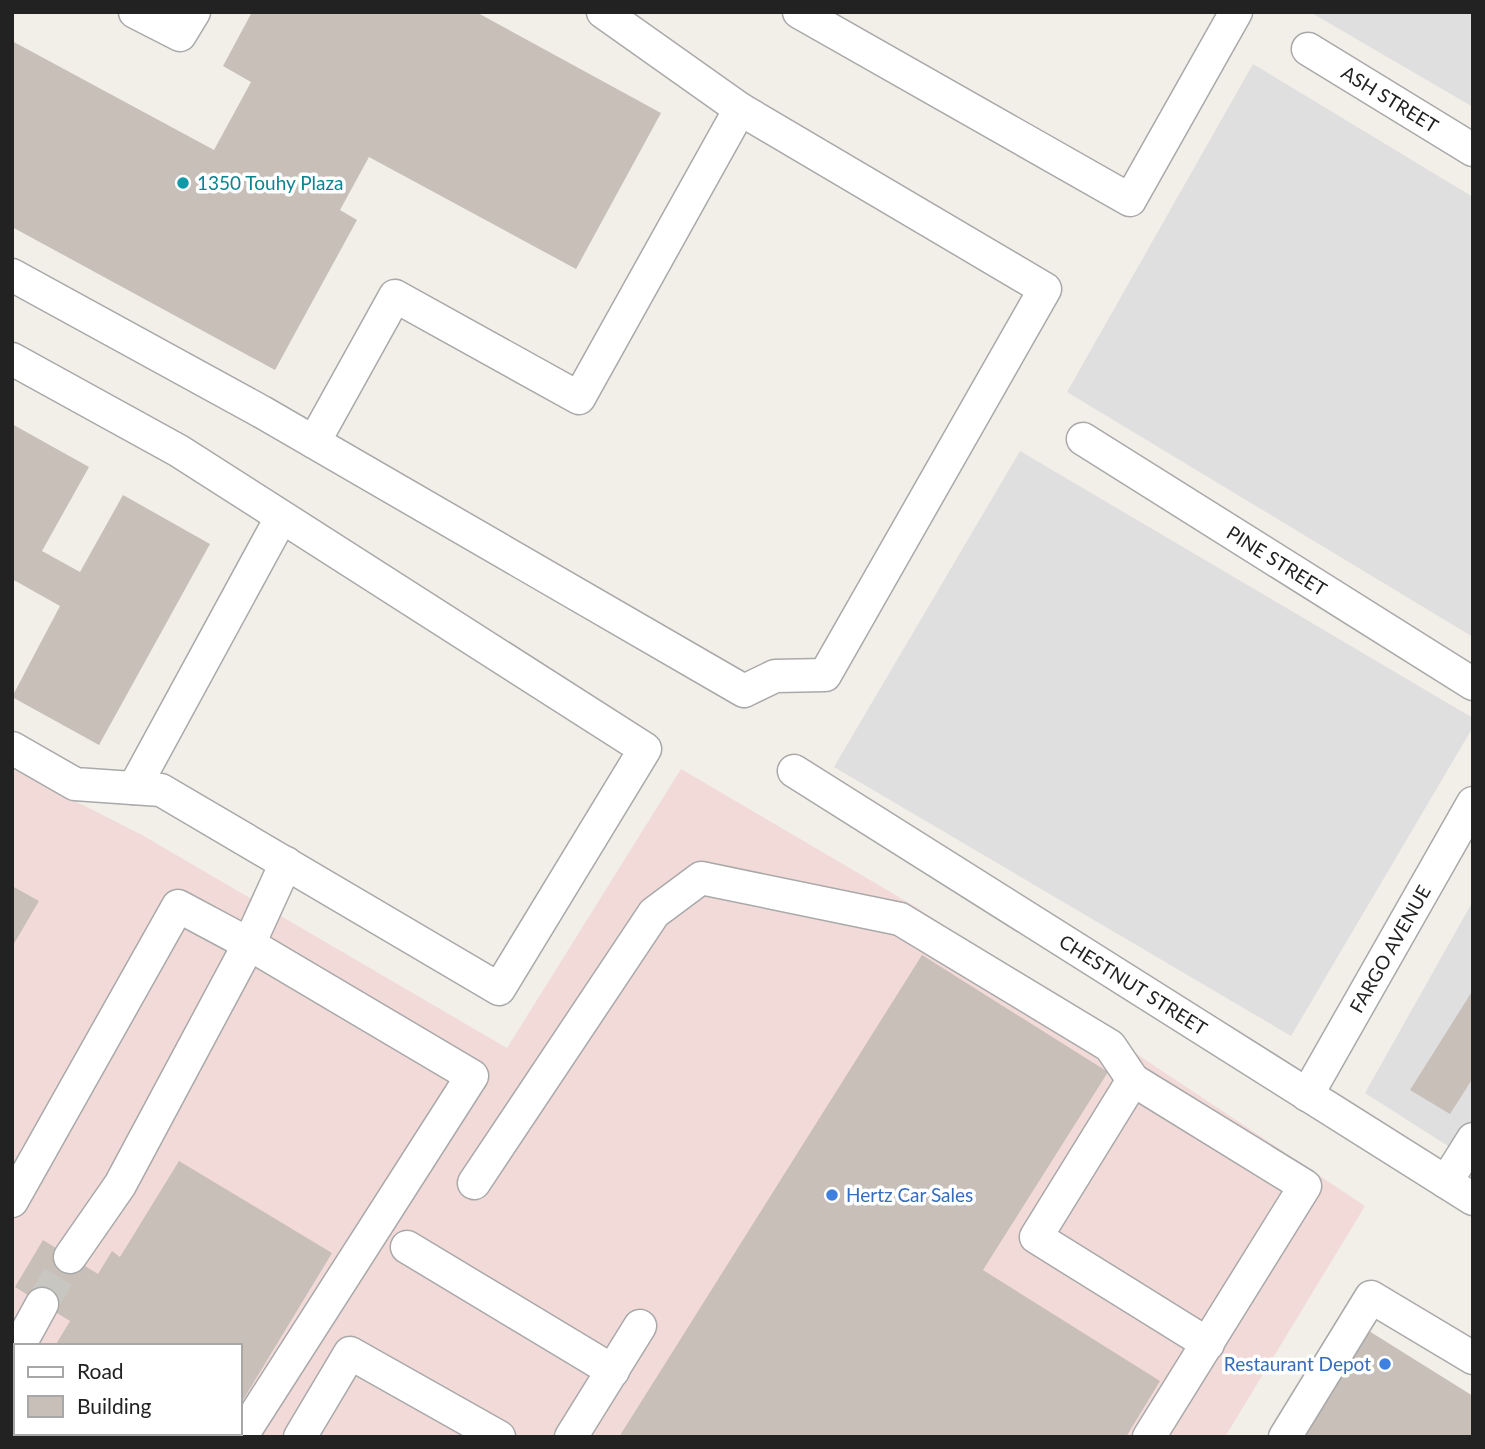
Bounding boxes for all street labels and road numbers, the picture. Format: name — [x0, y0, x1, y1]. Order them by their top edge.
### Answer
street label: ASH STREET — [1338, 60, 1443, 137]
street label: PINE STREET — [1223, 520, 1331, 600]
street label: FARGO AVENUE — [1344, 881, 1435, 1016]
street label: CHESTNUT STREET — [1055, 929, 1212, 1040]

